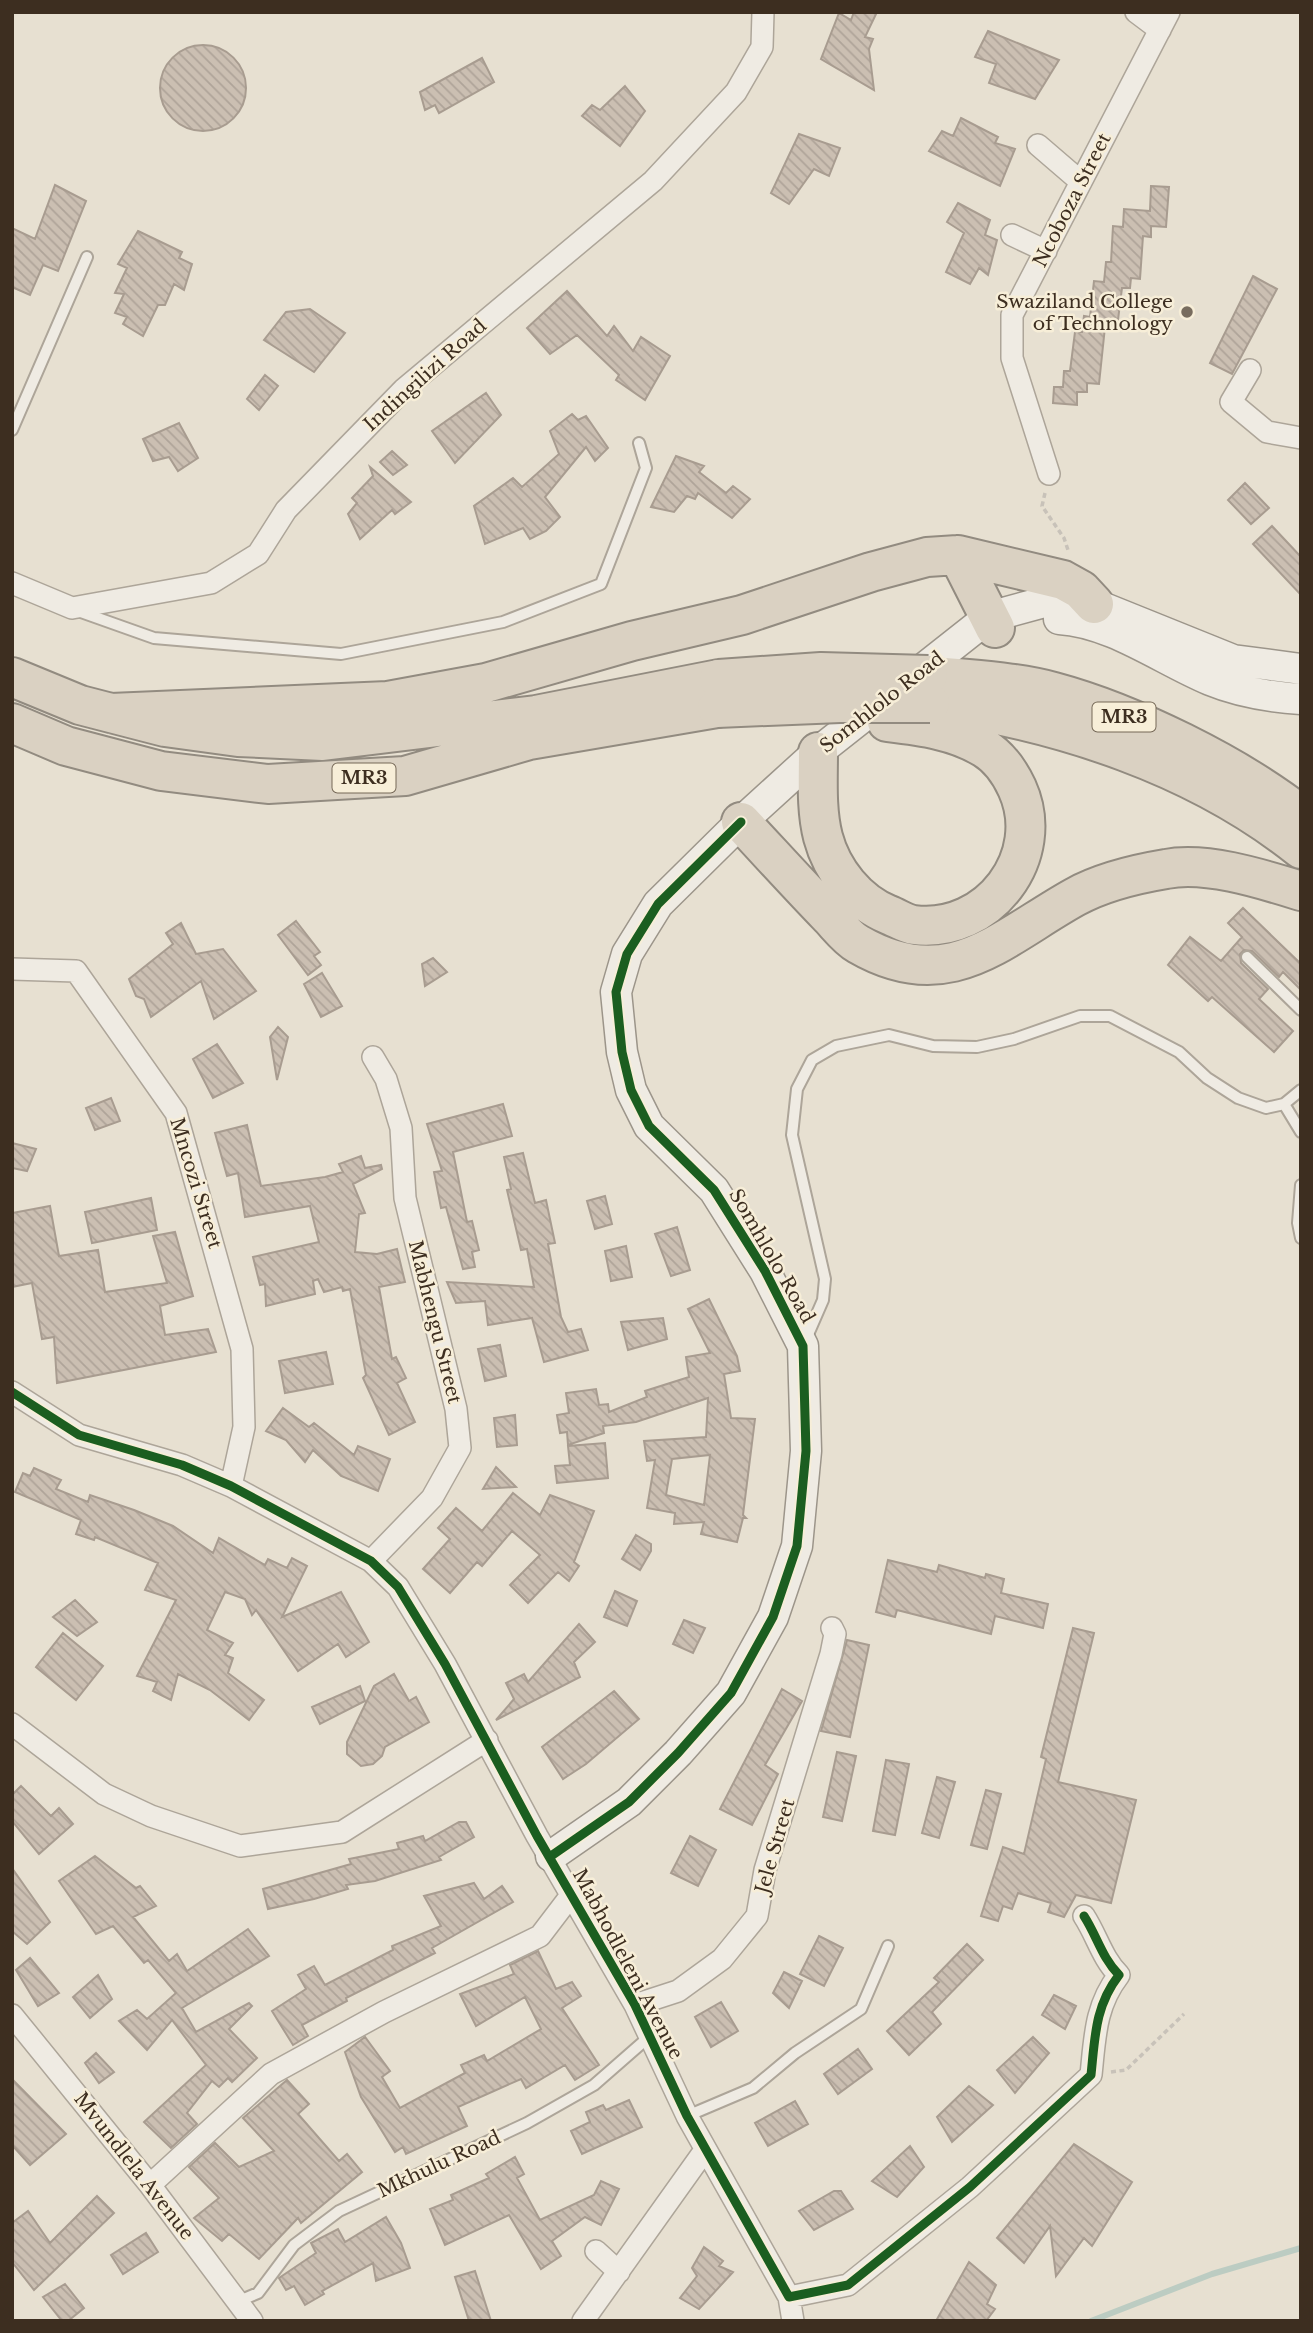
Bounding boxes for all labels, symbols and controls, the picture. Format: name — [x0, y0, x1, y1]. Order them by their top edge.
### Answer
street label: Ncoboza Street — [1028, 128, 1116, 271]
place label: Swaziland College of Technology — [996, 290, 1173, 335]
marker: Swaziland College of Technology — [1179, 304, 1195, 320]
street label: Indingilizi Road — [359, 314, 491, 436]
street label: Somhlolo Road — [815, 646, 949, 758]
road number: MR3 — [1092, 702, 1156, 732]
road number: MR3 — [332, 764, 396, 792]
street label: Mncozi Street — [165, 1115, 227, 1252]
street label: Somhlolo Road — [724, 1185, 820, 1327]
street label: Mabhengu Street — [404, 1238, 467, 1407]
street label: Jele Street — [750, 1795, 800, 1899]
street label: Mabhodleleni Avenue — [568, 1865, 688, 2063]
street label: Mvundlela Avenue — [69, 2088, 199, 2244]
street label: Mkhulu Road — [374, 2125, 504, 2203]

